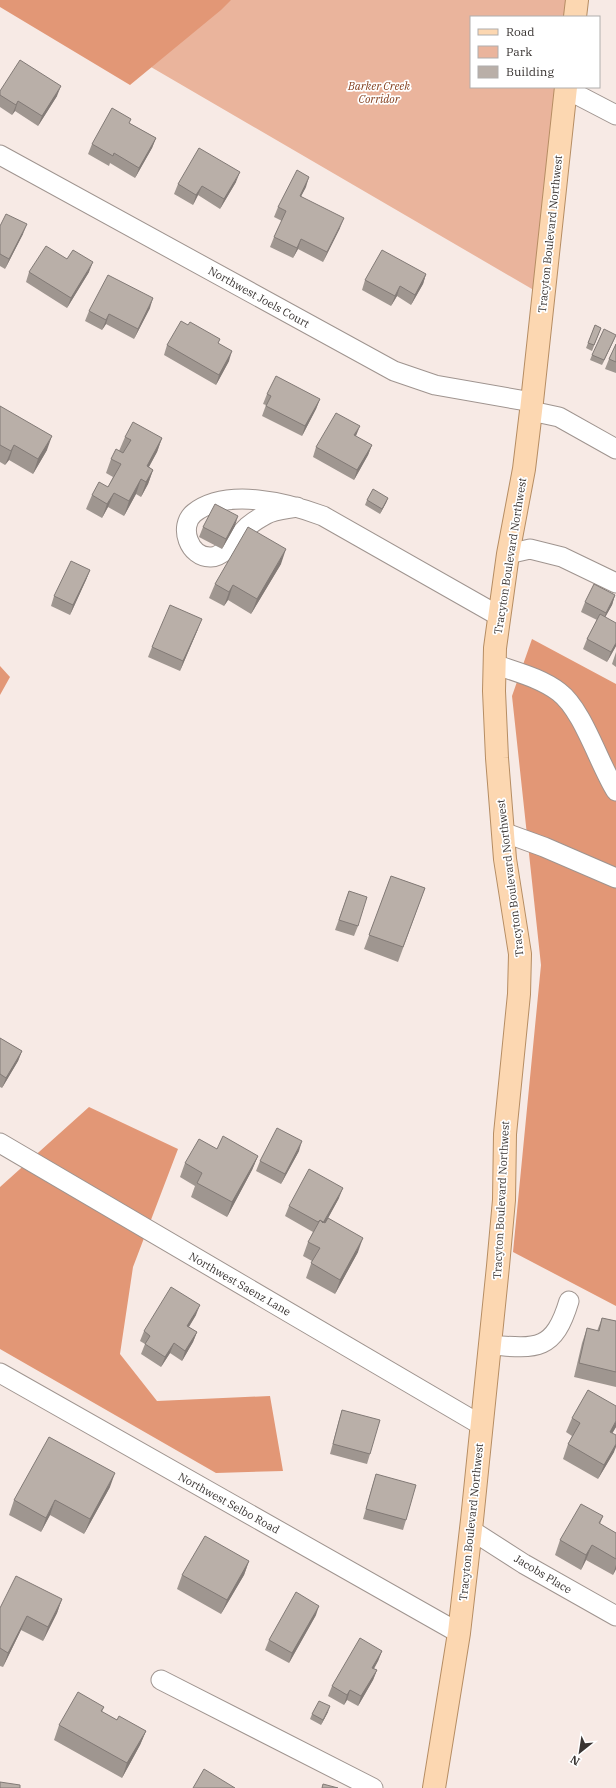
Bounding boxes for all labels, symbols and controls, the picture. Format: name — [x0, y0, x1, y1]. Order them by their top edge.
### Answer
legend — [470, 16, 600, 88]
text: Road — [506, 24, 535, 39]
text: Park — [506, 44, 532, 59]
text: Building — [506, 64, 554, 79]
park label: Barker Creek Corridor — [347, 79, 410, 106]
street label: Tracyton Boulevard Northwest — [535, 154, 565, 314]
street label: Northwest Joels Court — [206, 263, 312, 331]
street label: Tracyton Boulevard Northwest — [491, 477, 529, 635]
street label: Tracyton Boulevard Northwest — [493, 798, 527, 957]
street label: Tracyton Boulevard Northwest — [490, 1120, 512, 1279]
street label: Northwest Saenz Lane — [187, 1249, 294, 1319]
street label: Tracyton Boulevard Northwest — [456, 1442, 486, 1602]
street label: Northwest Selbo Road — [176, 1469, 282, 1537]
street label: Jacobs Place — [512, 1551, 575, 1597]
north arrow — [560, 1732, 600, 1772]
text: N — [567, 1752, 582, 1769]

